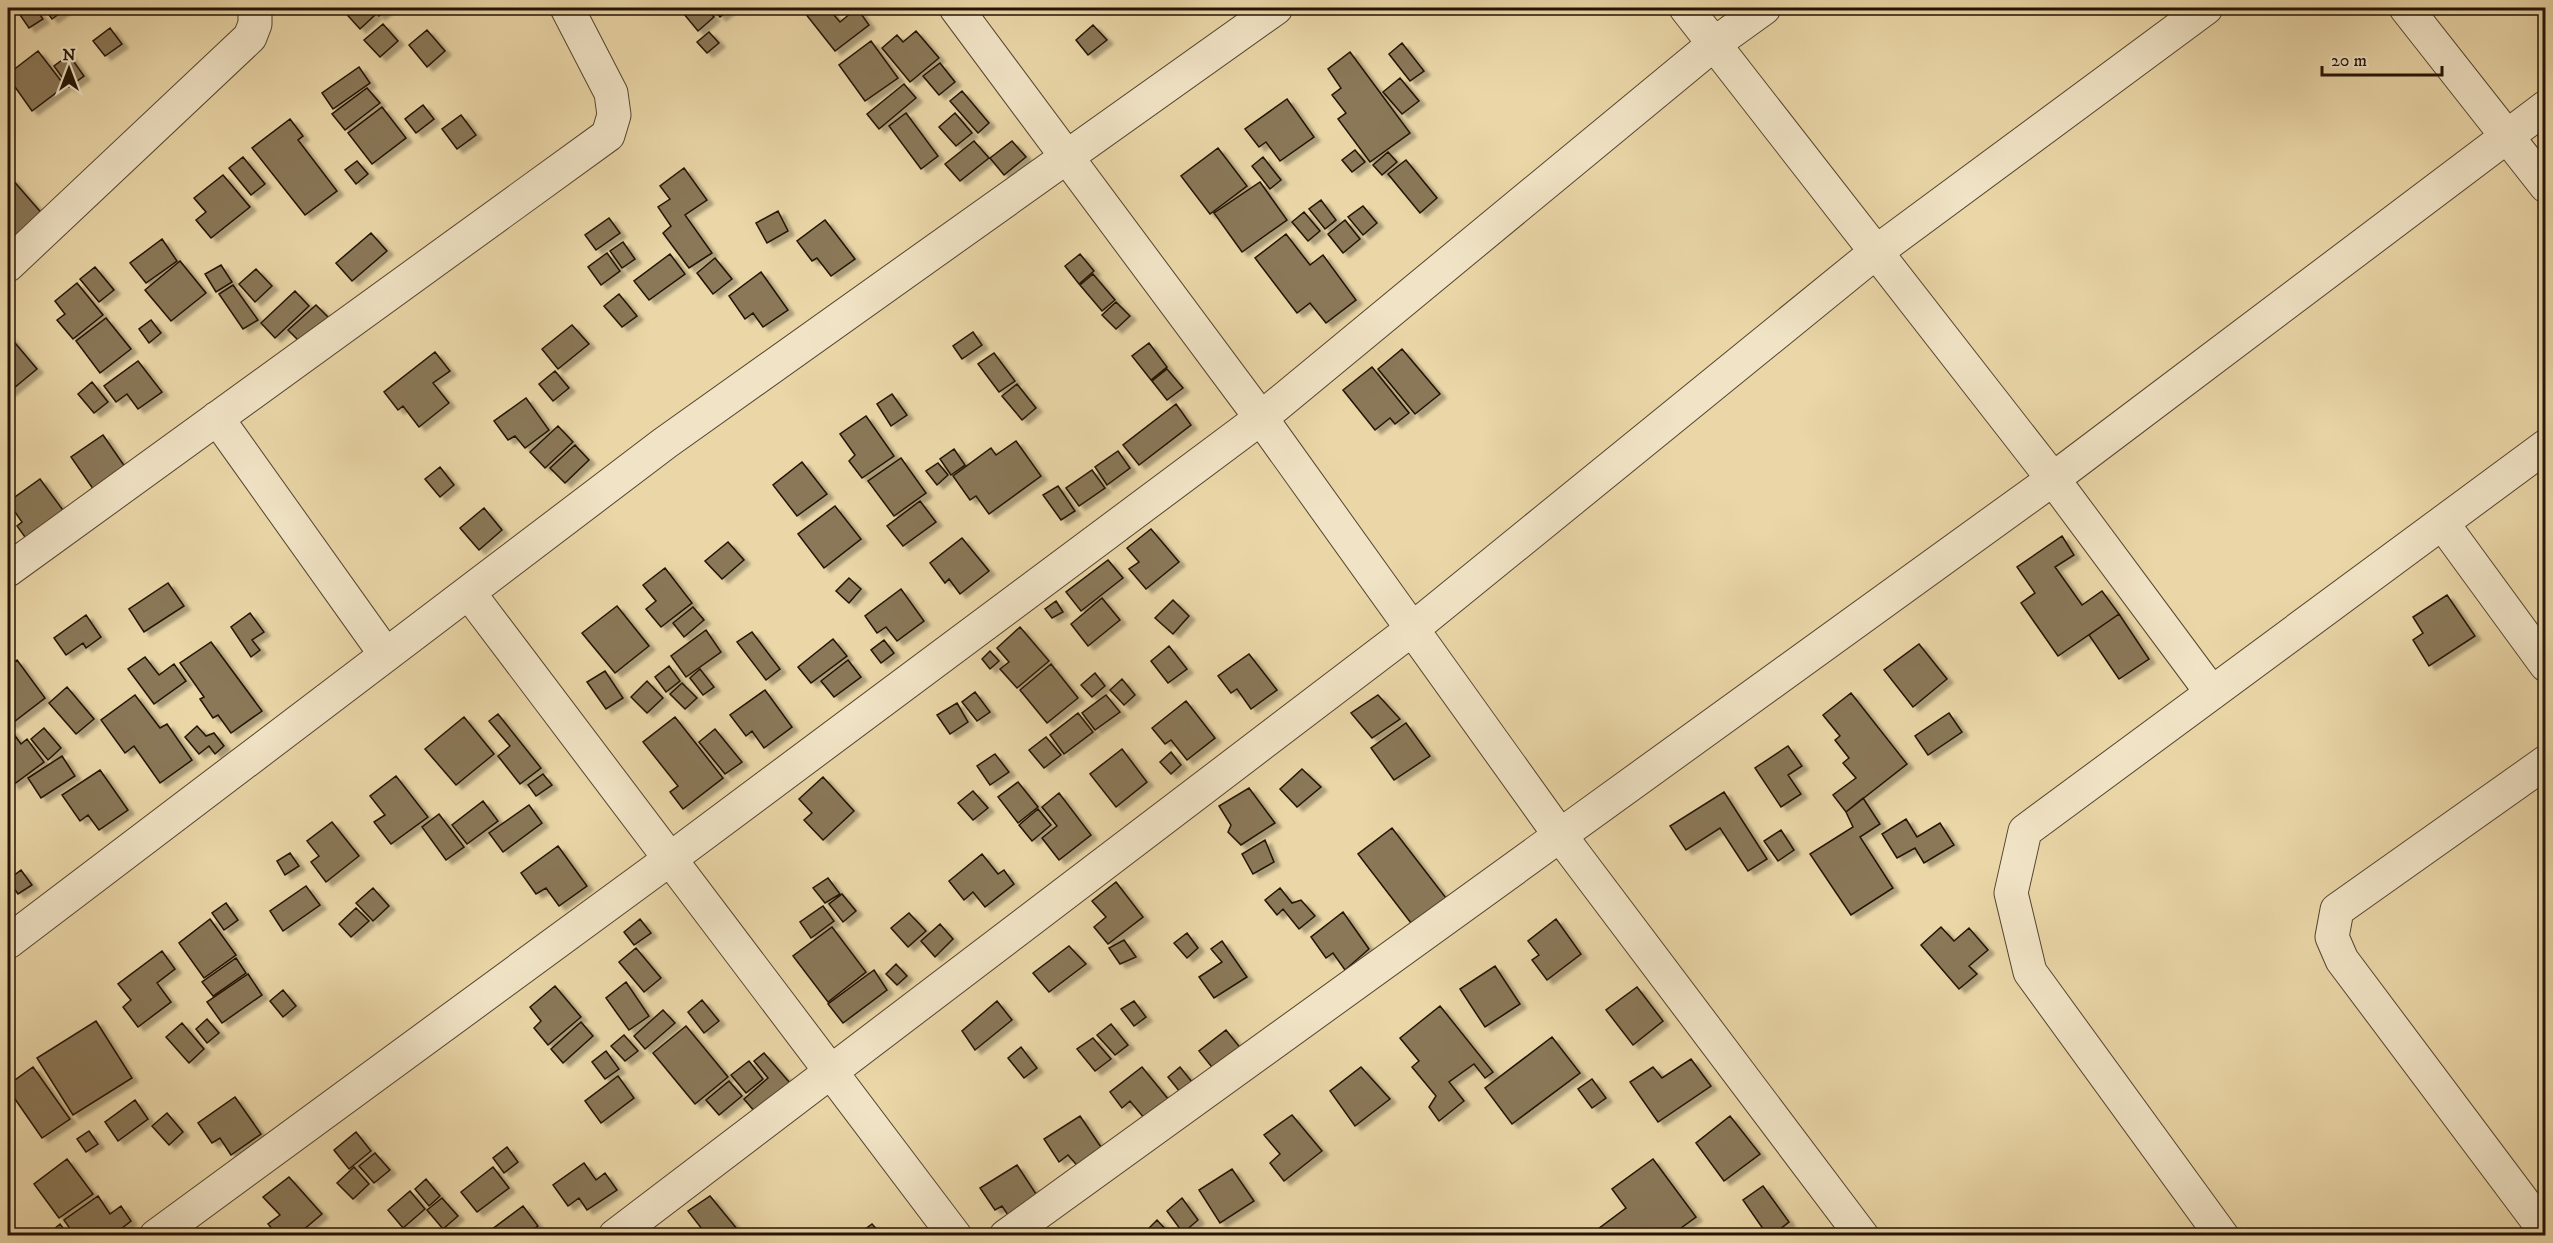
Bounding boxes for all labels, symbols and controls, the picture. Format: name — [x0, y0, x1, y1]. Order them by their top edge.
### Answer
north arrow — [39, 39, 99, 99]
scale bar — [2322, 39, 2442, 77]
text: N — [62, 45, 76, 65]
text: 20 m — [2331, 50, 2367, 72]

